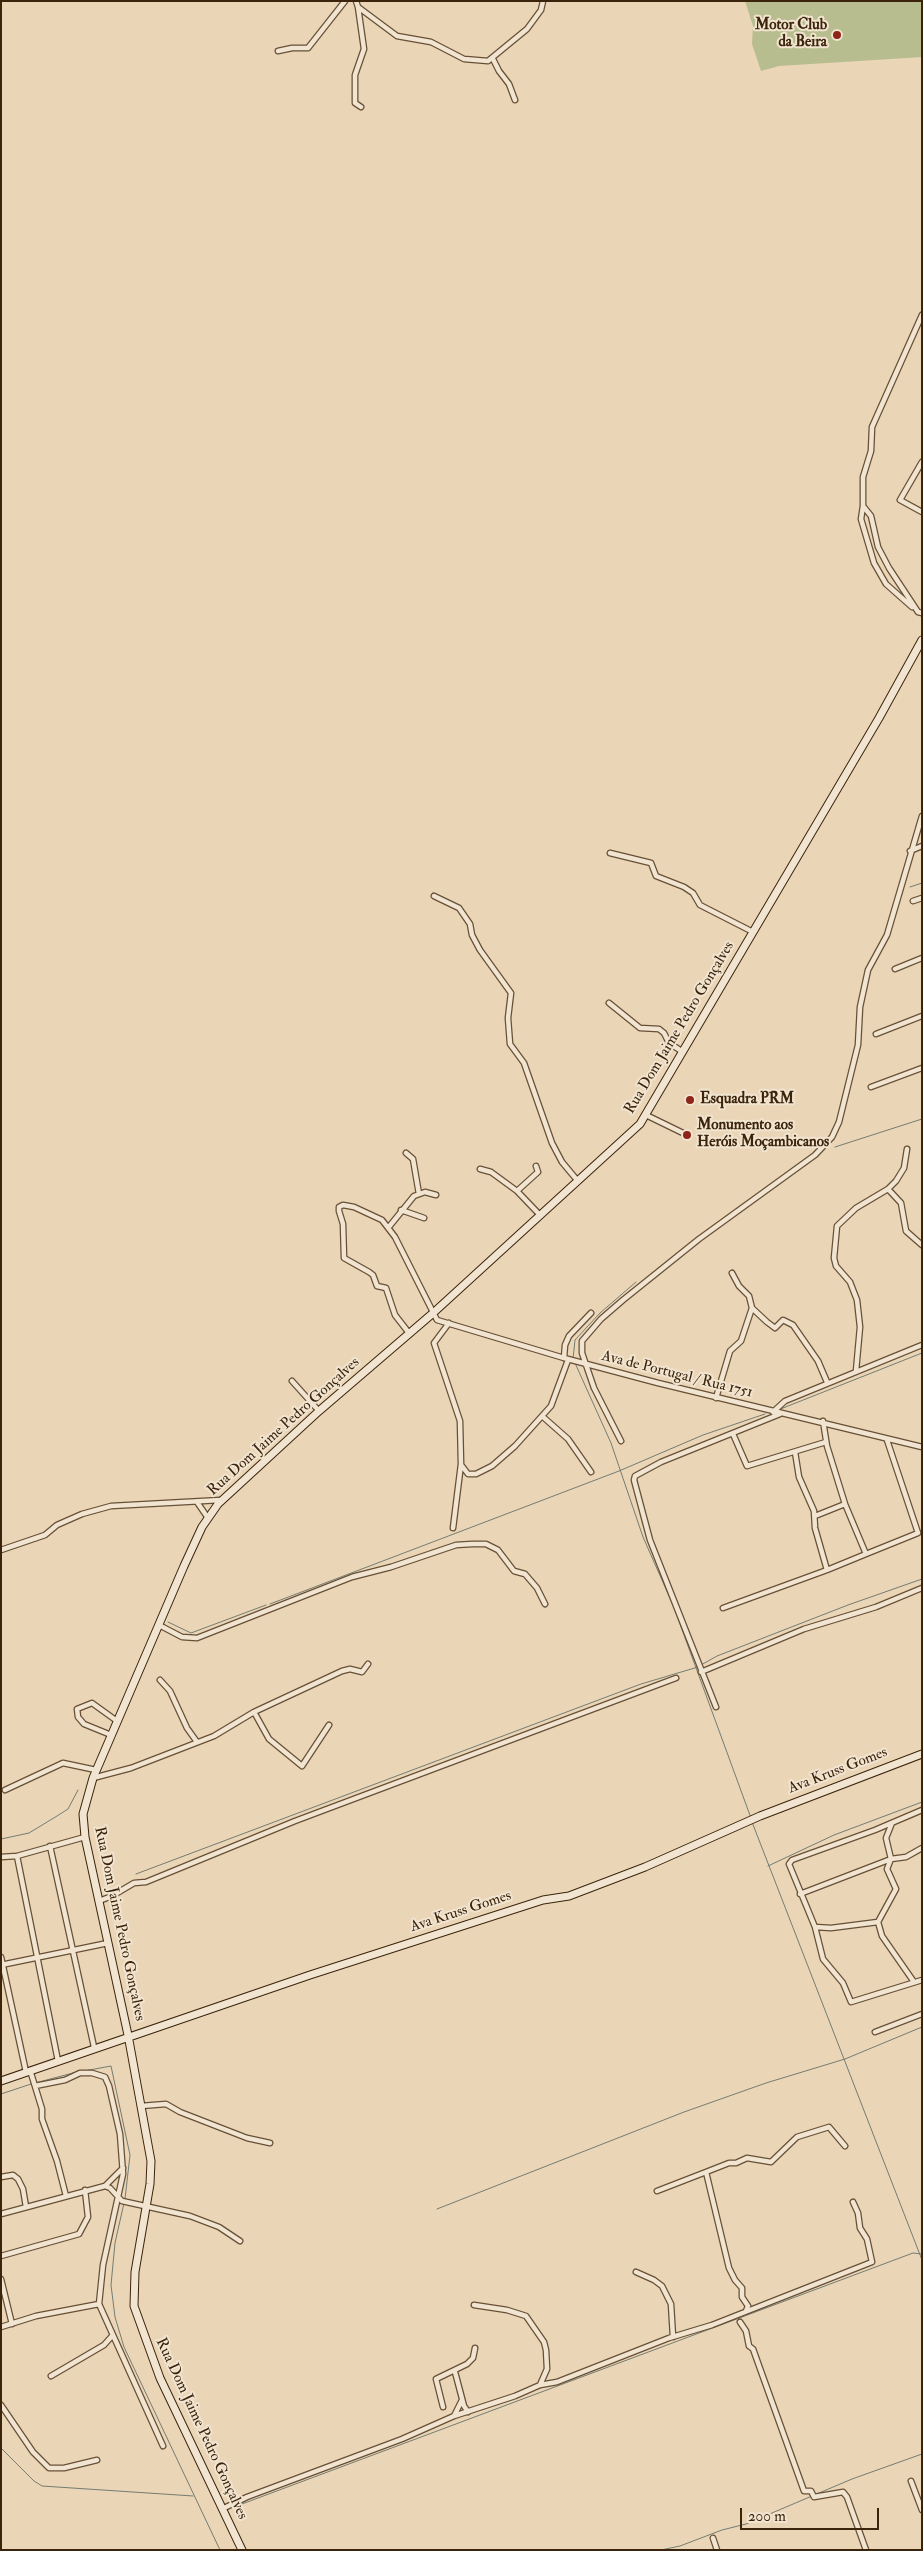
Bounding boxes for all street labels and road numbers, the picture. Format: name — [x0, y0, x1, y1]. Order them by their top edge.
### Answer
street label: Rua Dom Jaime Pedro Gonçalves — [621, 938, 739, 1118]
street label: Ava de Portugal / Rua 1751 — [600, 1348, 754, 1402]
street label: Rua Dom Jaime Pedro Gonçalves — [204, 1354, 364, 1500]
street label: Ava Kruss Gomes — [786, 1744, 890, 1798]
street label: Rua Dom Jaime Pedro Gonçalves — [90, 1825, 148, 2023]
street label: Ava Kruss Gomes — [408, 1887, 514, 1937]
street label: Rua Dom Jaime Pedro Gonçalves — [151, 2335, 251, 2523]

